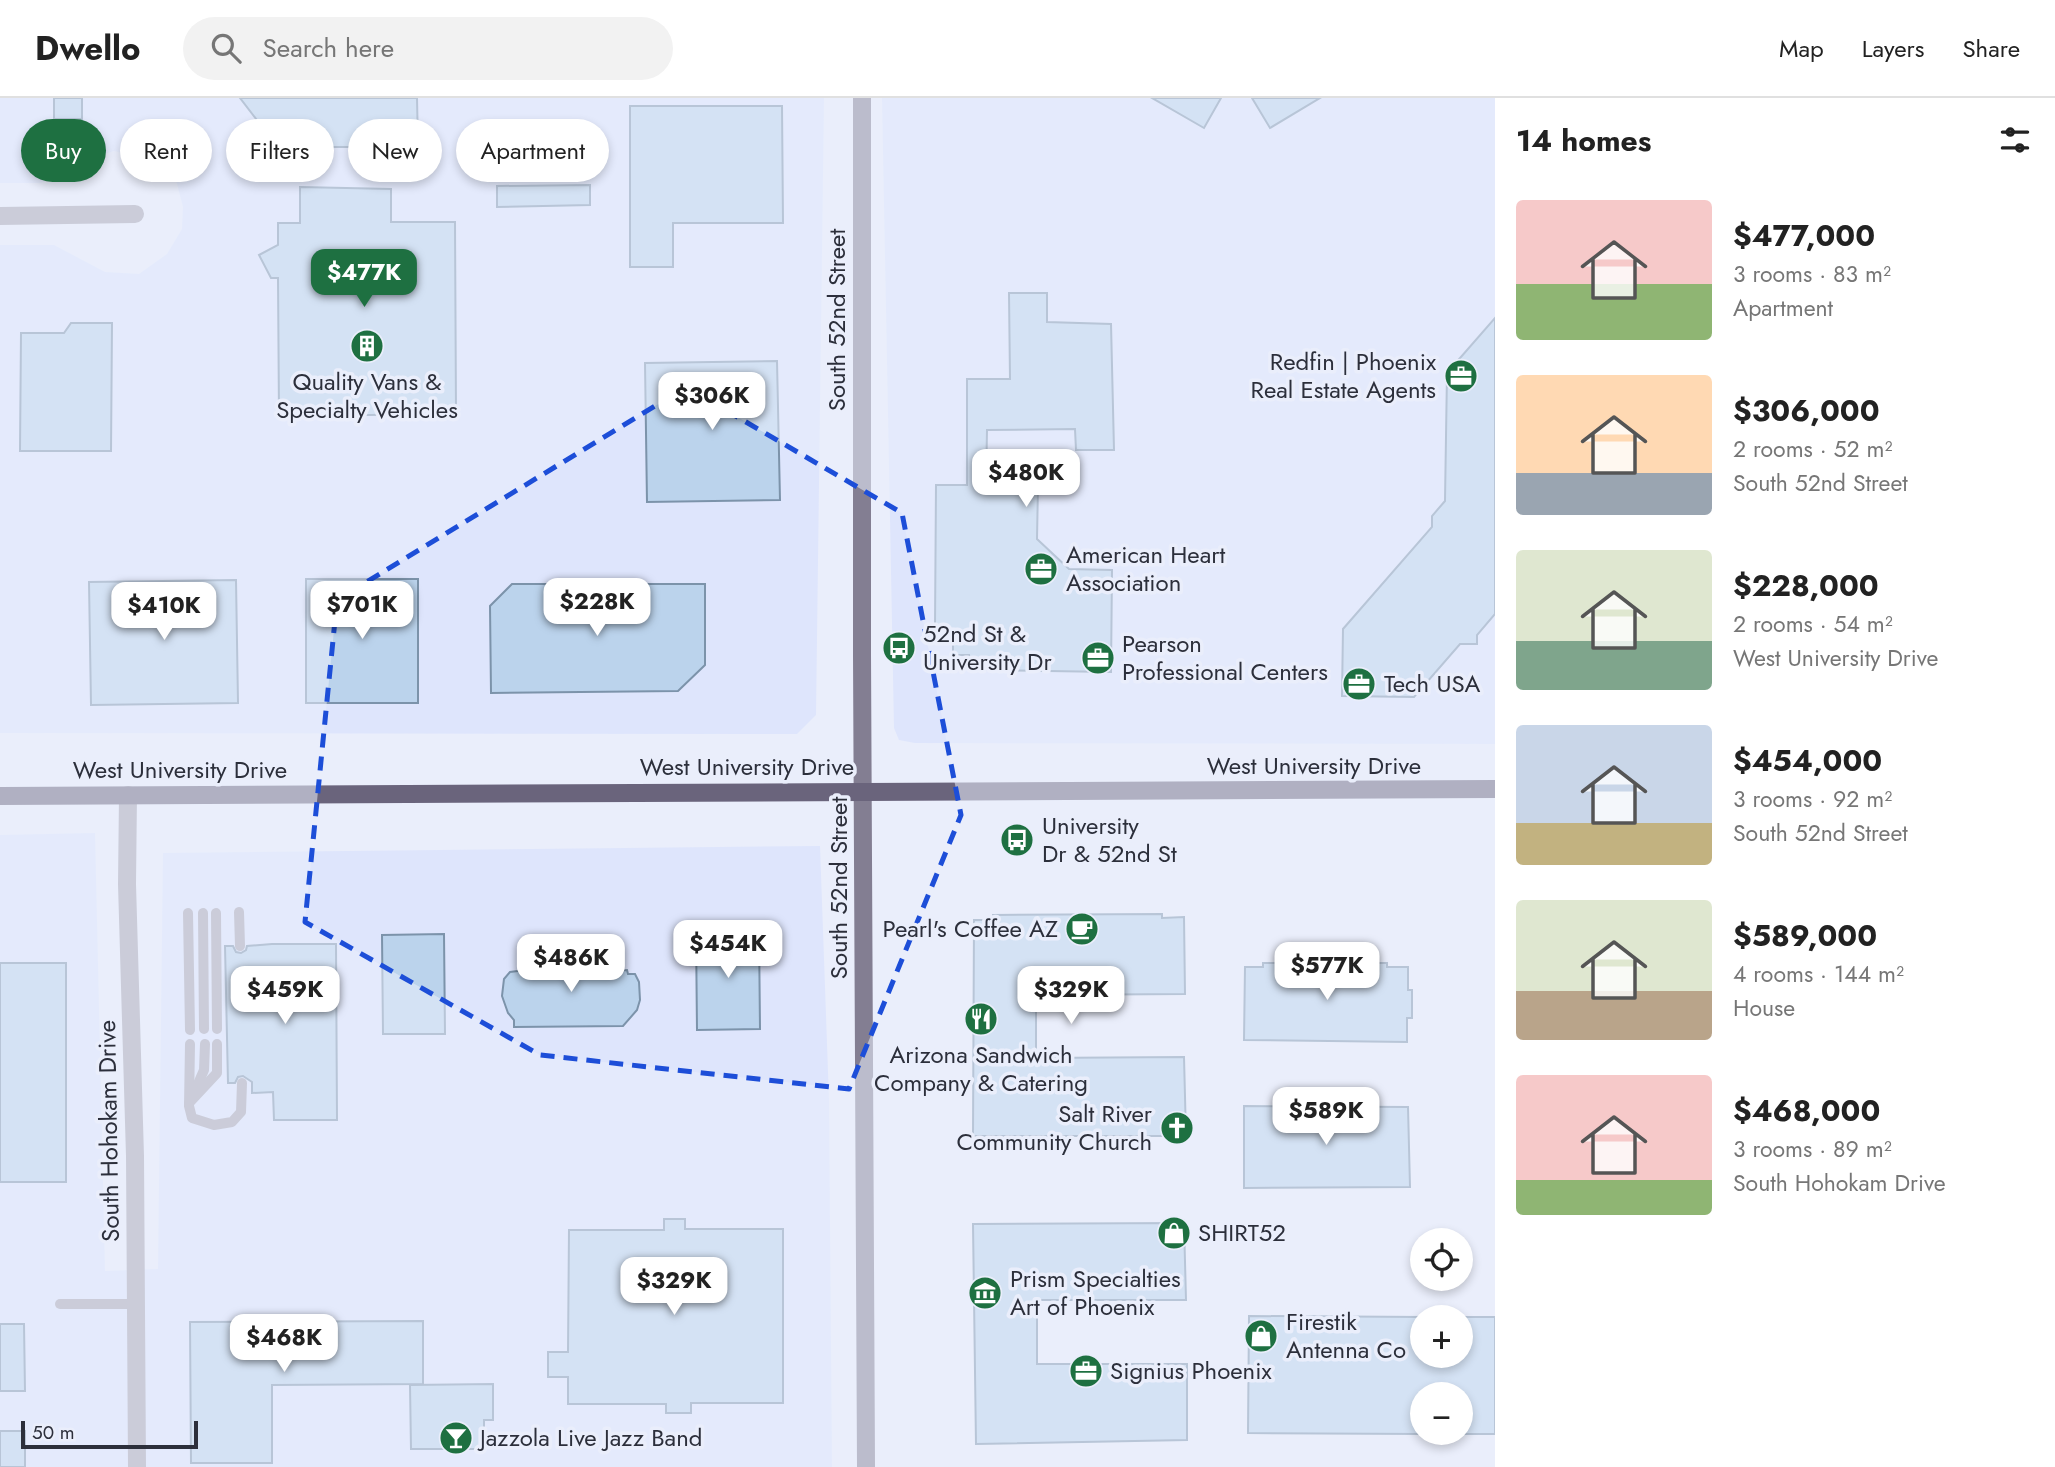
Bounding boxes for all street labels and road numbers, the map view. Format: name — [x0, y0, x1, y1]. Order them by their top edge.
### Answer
street label: South 52nd Street — [819, 229, 854, 411]
street label: West University Drive — [1207, 748, 1421, 783]
street label: West University Drive — [640, 749, 854, 784]
street label: West University Drive — [73, 752, 287, 787]
street label: South 52nd Street — [821, 797, 856, 979]
street label: South Hohokam Drive — [89, 1020, 128, 1242]

